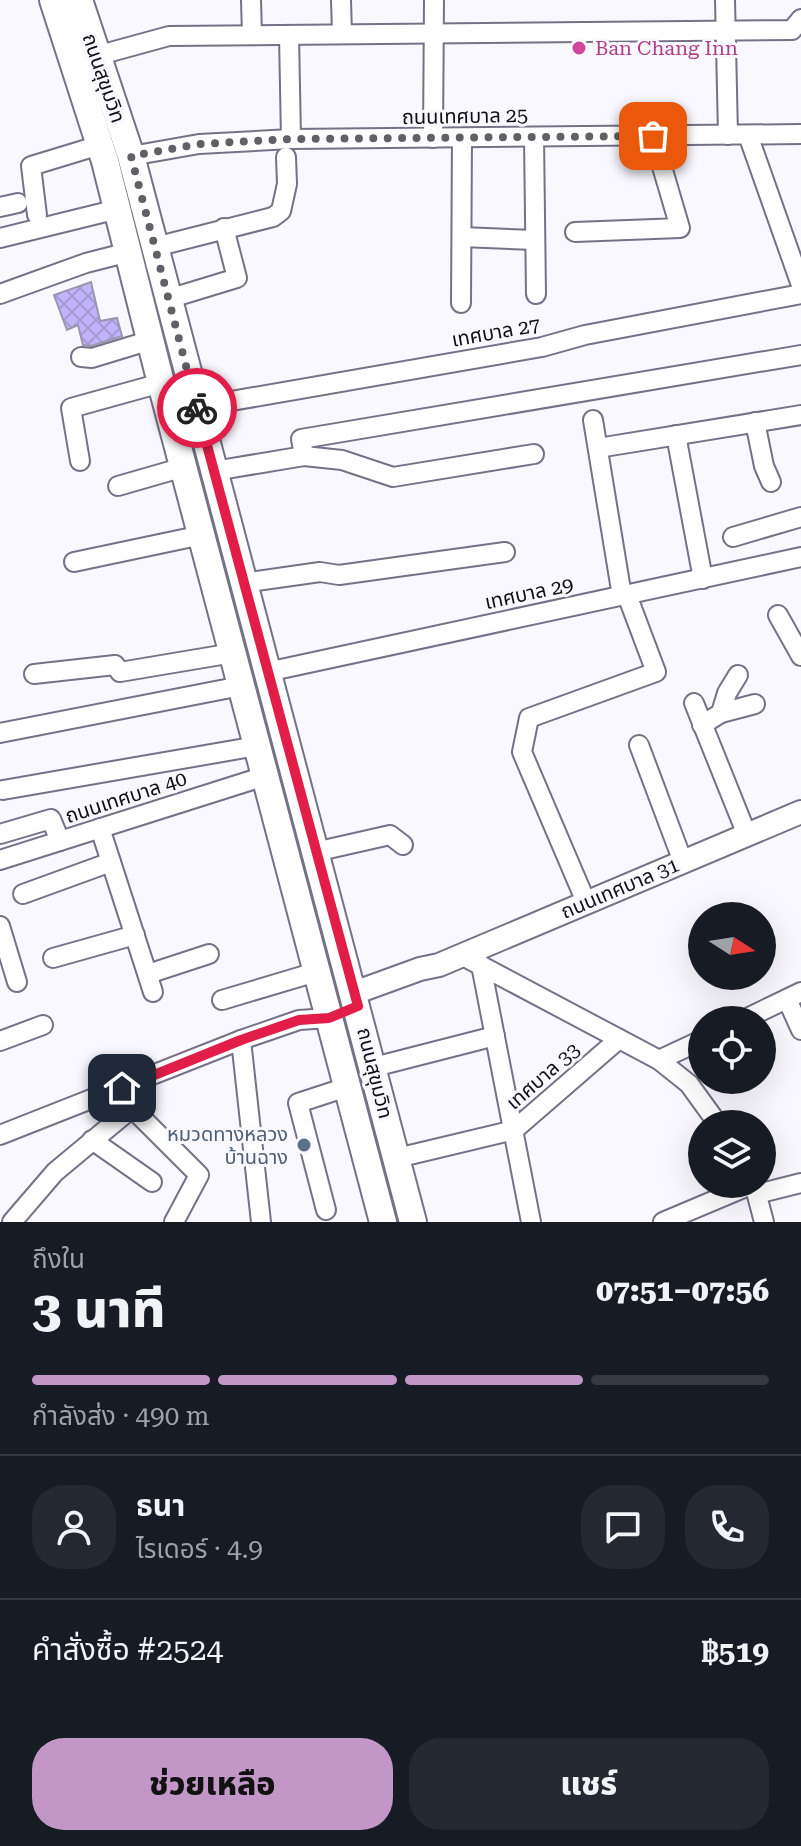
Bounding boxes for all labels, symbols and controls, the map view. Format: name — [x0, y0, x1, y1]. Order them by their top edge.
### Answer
street label: ถนนสุขุมวิท — [77, 30, 131, 126]
place label: Ban Chang Inn — [595, 36, 738, 60]
marker: Ban Chang Inn — [570, 39, 588, 57]
pin — [619, 102, 687, 170]
street label: ถนนเทศบาล 25 — [402, 103, 528, 129]
icon: bag — [631, 114, 675, 158]
street label: เทศบาล 27 — [450, 312, 542, 352]
courier — [157, 368, 237, 448]
icon: bike — [175, 386, 219, 430]
street label: เทศบาล 29 — [483, 572, 575, 614]
street label: ถนนเทศบาล 40 — [62, 766, 190, 828]
street label: ถนนเทศบาล 31 — [557, 852, 683, 924]
north arrow — [688, 902, 776, 990]
map controls — [688, 902, 776, 1198]
button: locate — [688, 1006, 776, 1094]
street label: ถนนสุขุมวิท — [352, 1025, 398, 1121]
street label: เทศบาล 33 — [501, 1038, 585, 1114]
pin — [88, 1054, 156, 1122]
icon: home — [100, 1066, 144, 1110]
button: layers — [688, 1110, 776, 1198]
place label: หมวดทางหลวง บ้านฉาง — [167, 1122, 288, 1169]
marker: หมวดทางหลวง บ้านฉาง — [295, 1136, 313, 1154]
text: ถึงใน — [32, 1244, 85, 1274]
text: 07:51–07:56 — [596, 1273, 769, 1308]
text: 3 นาที — [32, 1279, 165, 1340]
text: กำลังส่ง · 490 m — [32, 1401, 210, 1431]
button: person — [32, 1485, 116, 1569]
button: chat — [581, 1485, 665, 1569]
button: phone — [685, 1485, 769, 1569]
text: ธนา — [136, 1488, 185, 1523]
text: ไรเดอร์ · 4.9 — [136, 1534, 263, 1564]
text: คำสั่งซื้อ #2524 — [32, 1632, 223, 1667]
text: ฿519 — [702, 1634, 769, 1669]
button: ช่วยเหลือ — [32, 1738, 393, 1830]
button: แชร์ — [409, 1738, 769, 1830]

